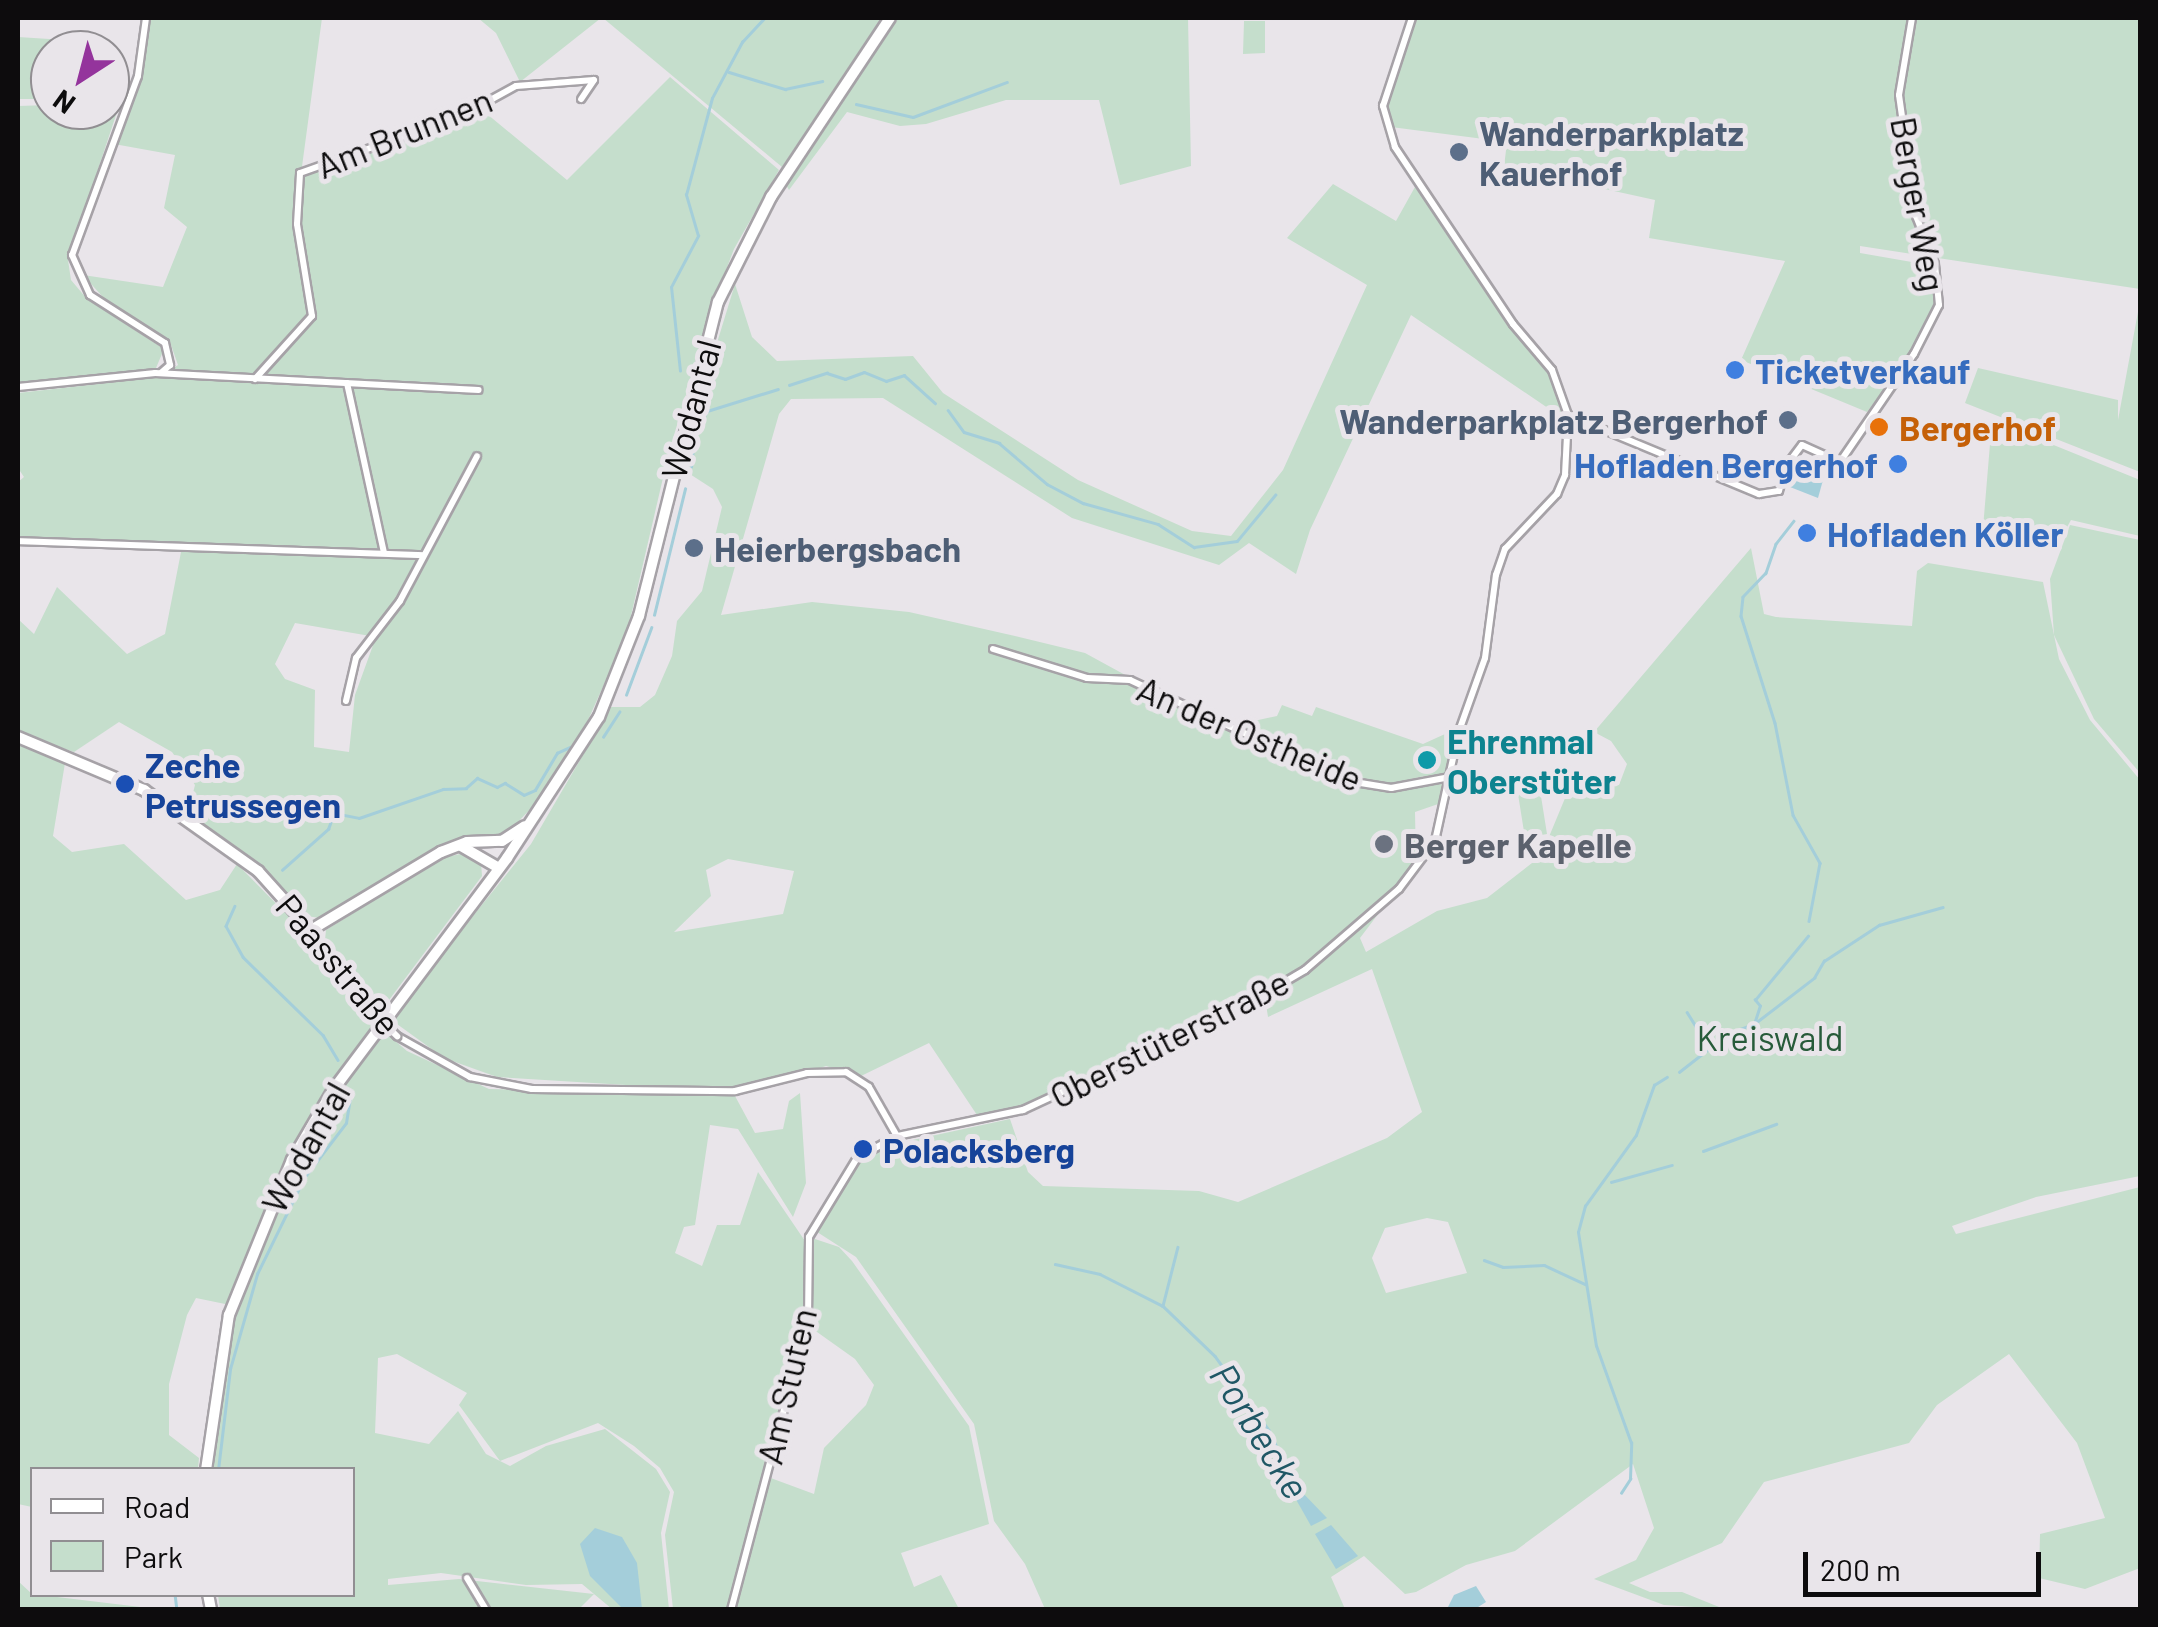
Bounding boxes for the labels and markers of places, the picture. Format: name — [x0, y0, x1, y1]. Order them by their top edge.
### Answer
place label: Wanderparkplatz Kauerhof — [1479, 111, 1744, 193]
marker: Wanderparkplatz Kauerhof — [1448, 141, 1470, 163]
place label: Ticketverkauf — [1755, 349, 1971, 391]
marker: Ticketverkauf — [1724, 359, 1746, 381]
place label: Wanderparkplatz Bergerhof — [1339, 399, 1768, 441]
place label: Bergerhof — [1899, 406, 2056, 448]
marker: Wanderparkplatz Bergerhof — [1777, 409, 1799, 431]
marker: Bergerhof — [1868, 416, 1890, 438]
place label: Hofladen Bergerhof — [1574, 443, 1878, 485]
marker: Hofladen Bergerhof — [1887, 453, 1909, 475]
place label: Hofladen Köller — [1827, 512, 2064, 554]
marker: Hofladen Köller — [1796, 522, 1818, 544]
place label: Heierbergsbach — [714, 527, 961, 569]
marker: Heierbergsbach — [683, 537, 705, 559]
place label: Ehrenmal Oberstüter — [1447, 719, 1616, 801]
place label: Zeche Petrussegen — [145, 743, 341, 825]
marker: Ehrenmal Oberstüter — [1416, 749, 1438, 771]
marker: Zeche Petrussegen — [114, 773, 136, 795]
place label: Berger Kapelle — [1404, 823, 1632, 865]
marker: Berger Kapelle — [1373, 833, 1395, 855]
place label: Polacksberg — [883, 1128, 1075, 1170]
marker: Polacksberg — [852, 1138, 874, 1160]

